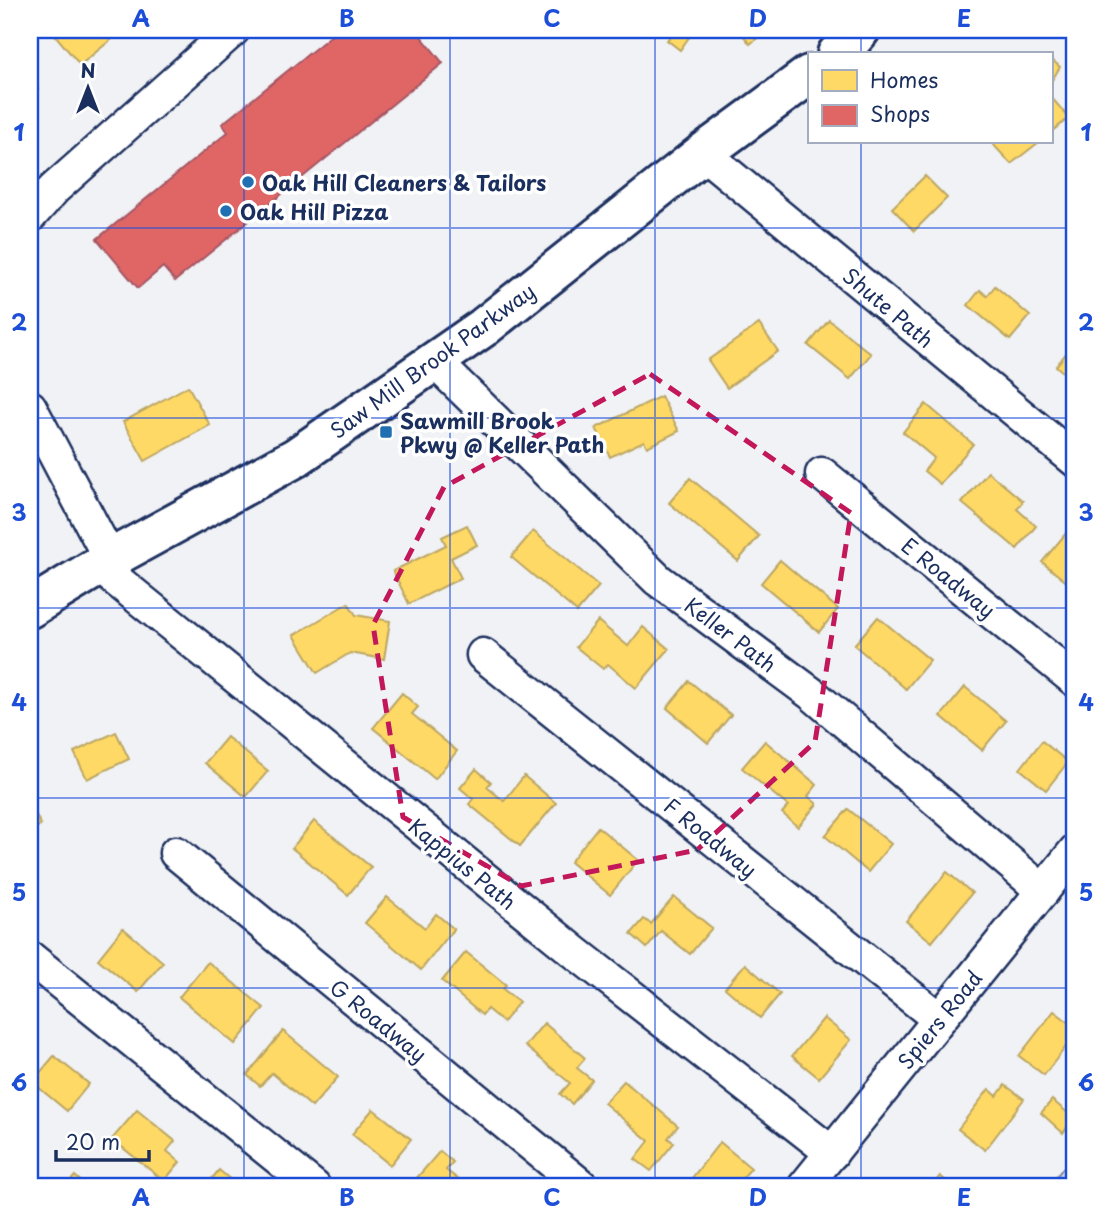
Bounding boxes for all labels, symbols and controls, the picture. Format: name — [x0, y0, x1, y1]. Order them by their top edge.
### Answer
text: A — [132, 0, 150, 35]
text: B — [339, 0, 355, 35]
text: C — [543, 0, 561, 35]
text: D — [749, 0, 767, 35]
text: E — [957, 0, 971, 35]
north arrow — [52, 52, 122, 122]
legend — [808, 52, 1052, 144]
text: N — [80, 56, 96, 84]
text: Homes — [870, 63, 938, 95]
text: Shops — [870, 97, 930, 129]
text: 1 — [14, 114, 25, 149]
text: 1 — [1081, 114, 1092, 149]
place label: Oak Hill Cleaners & Tailors — [262, 166, 546, 198]
marker: Oak Hill Cleaners & Tailors — [240, 174, 256, 190]
place label: Oak Hill Pizza — [240, 195, 388, 227]
marker: Oak Hill Pizza — [218, 203, 234, 219]
street label: Shute Path — [837, 259, 941, 355]
street label: Saw Mill Brook Parkway — [323, 275, 541, 445]
text: 2 — [11, 304, 27, 339]
text: 2 — [1078, 304, 1094, 339]
place label: Sawmill Brook Pkwy @ Keller Path — [400, 404, 604, 460]
marker: Sawmill Brook Pkwy @ Keller Path — [378, 424, 394, 440]
text: 3 — [11, 494, 27, 529]
text: 3 — [1078, 494, 1094, 529]
street label: E Roadway — [895, 529, 1003, 625]
street label: Keller Path — [678, 589, 784, 679]
text: 4 — [11, 684, 27, 719]
text: 4 — [1078, 684, 1094, 719]
street label: F Roadway — [658, 789, 764, 885]
street label: Kappius Path — [402, 809, 524, 917]
text: 5 — [12, 874, 26, 909]
text: 5 — [1079, 874, 1093, 909]
street label: Spiers Road — [889, 963, 989, 1075]
street label: G Roadway — [324, 971, 434, 1069]
text: 6 — [11, 1064, 27, 1099]
text: 6 — [1078, 1064, 1094, 1099]
scale bar — [56, 1119, 149, 1163]
text: 20 m — [66, 1125, 120, 1157]
text: A — [132, 1179, 150, 1214]
text: B — [339, 1179, 355, 1214]
text: C — [543, 1179, 561, 1214]
text: D — [749, 1179, 767, 1214]
text: E — [957, 1179, 971, 1214]

